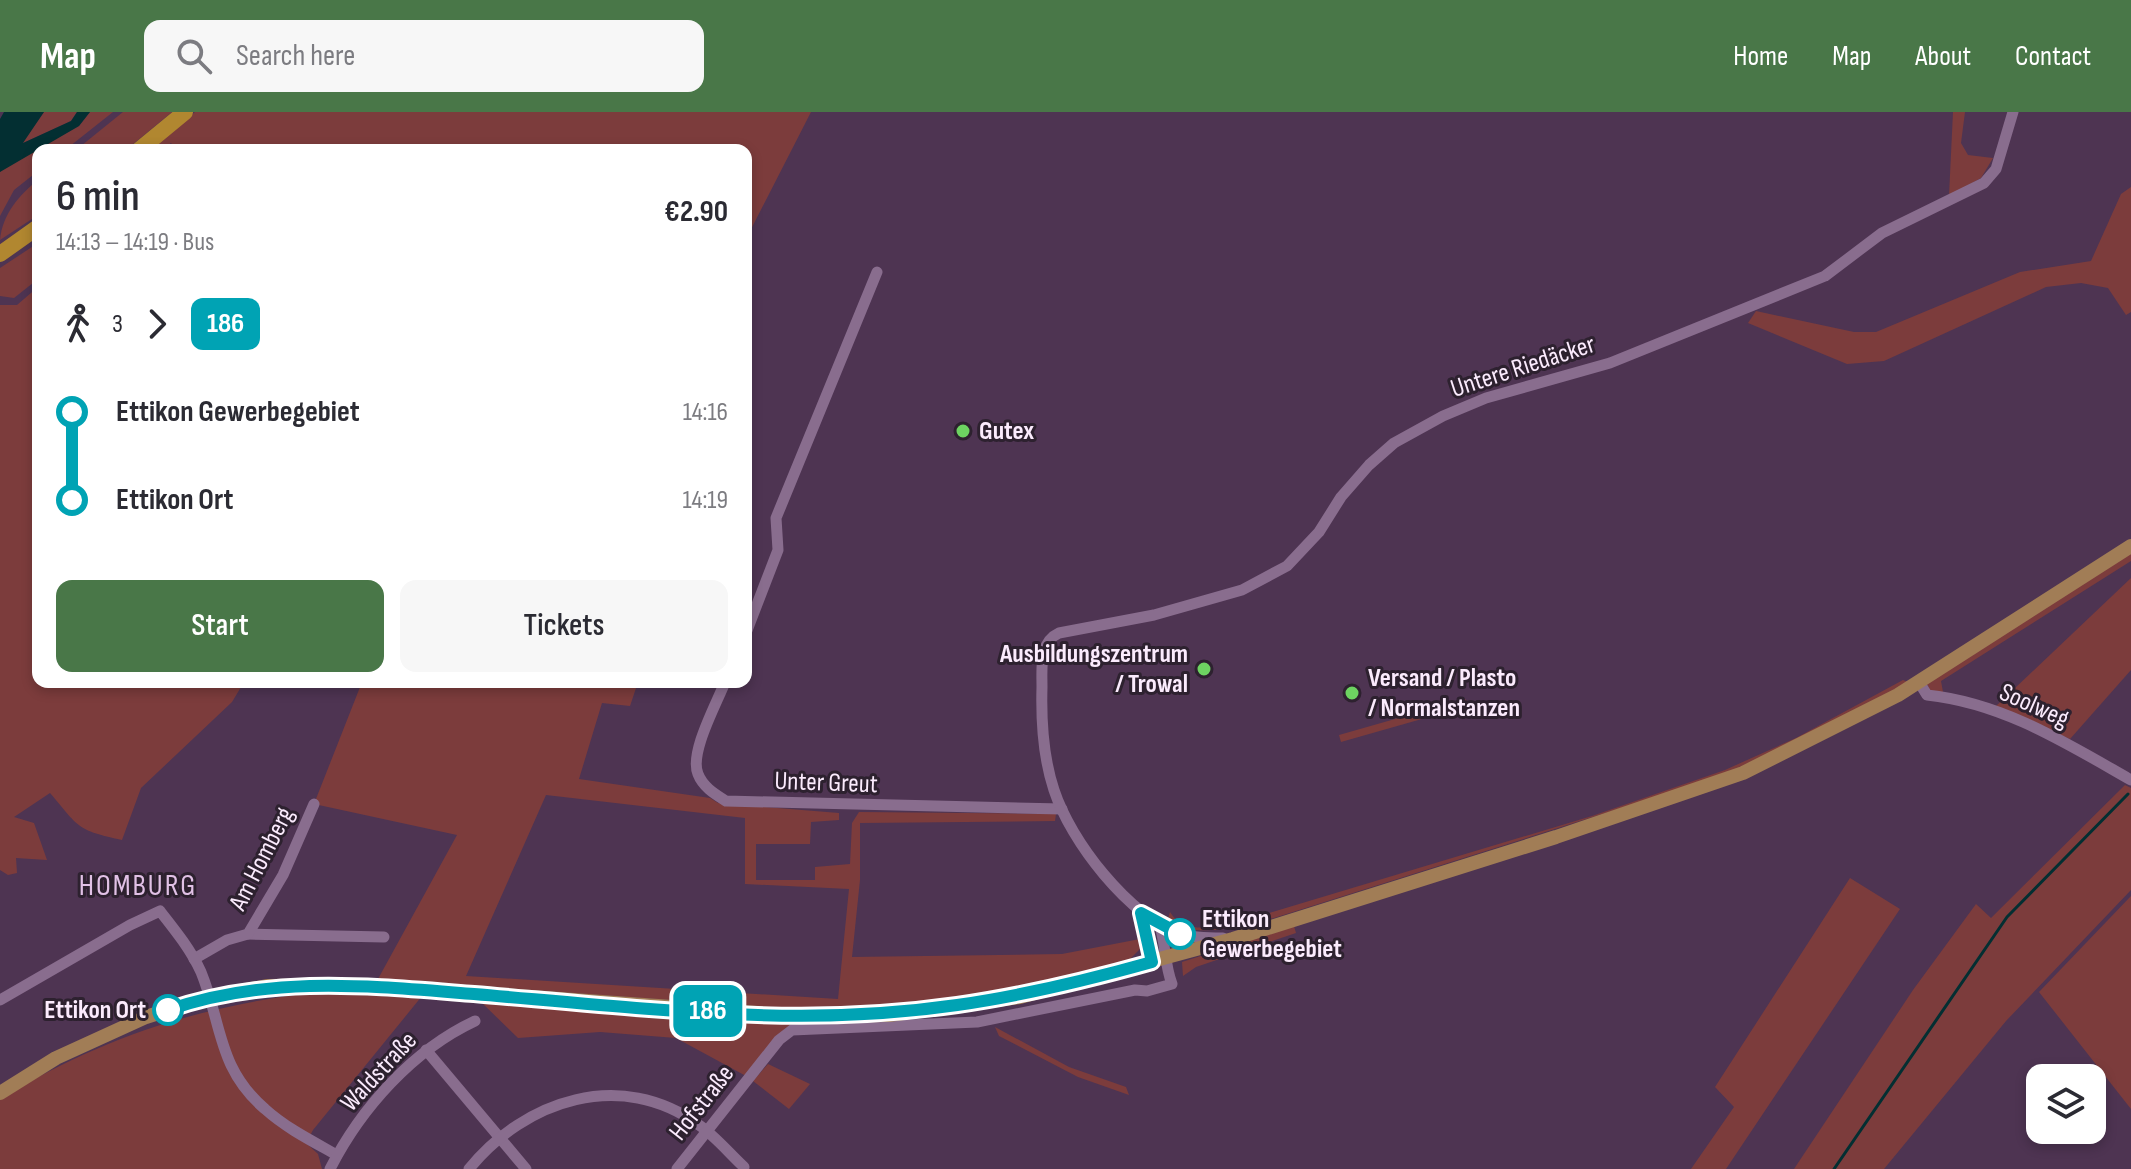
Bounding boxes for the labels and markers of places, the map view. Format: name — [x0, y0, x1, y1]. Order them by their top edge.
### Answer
place label: Gutex — [979, 416, 1034, 447]
marker: Gutex — [954, 422, 972, 440]
place label: Ausbildungszentrum / Trowal — [999, 639, 1188, 700]
marker: Ausbildungszentrum / Trowal — [1195, 660, 1213, 678]
place label: Versand / Plasto / Normalstanzen — [1368, 663, 1520, 724]
marker: Versand / Plasto / Normalstanzen — [1343, 684, 1361, 702]
place label: Ettikon Gewerbegebiet — [1202, 904, 1342, 965]
marker: Ettikon Gewerbegebiet — [1165, 919, 1195, 949]
place label: Ettikon Ort — [44, 995, 146, 1026]
marker: Ettikon Ort — [153, 995, 183, 1025]

